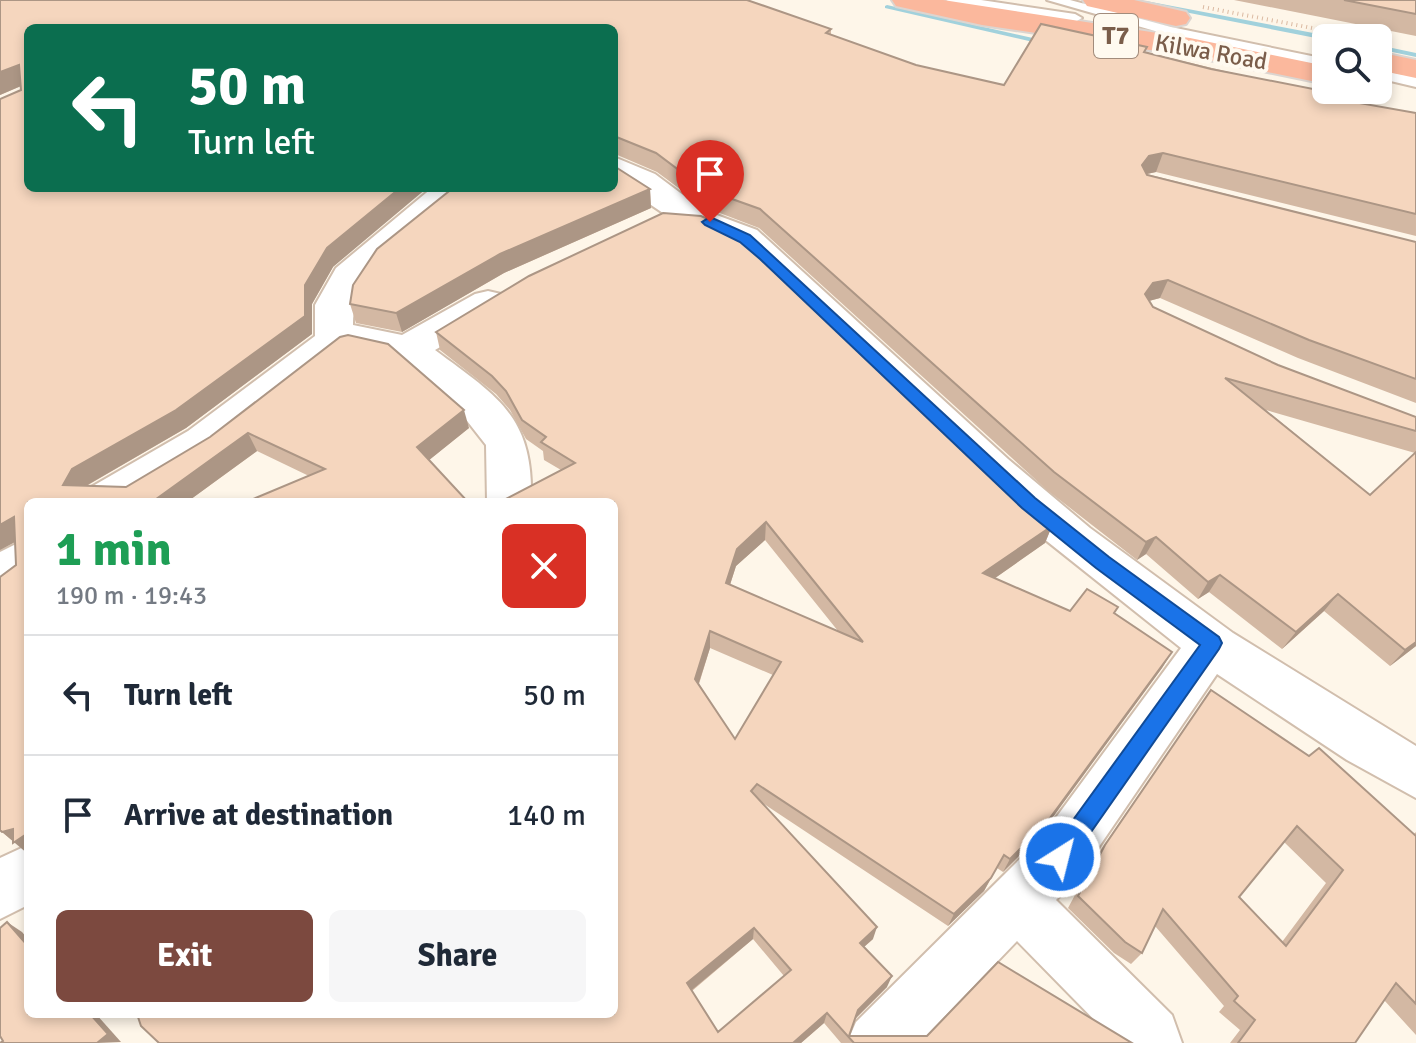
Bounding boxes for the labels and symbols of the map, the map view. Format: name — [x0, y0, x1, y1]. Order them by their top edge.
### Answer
road number: T7 — [1094, 14, 1138, 58]
street label: Kilwa Road — [1152, 27, 1270, 77]
pin — [676, 140, 744, 222]
position arrow — [1018, 815, 1102, 899]

